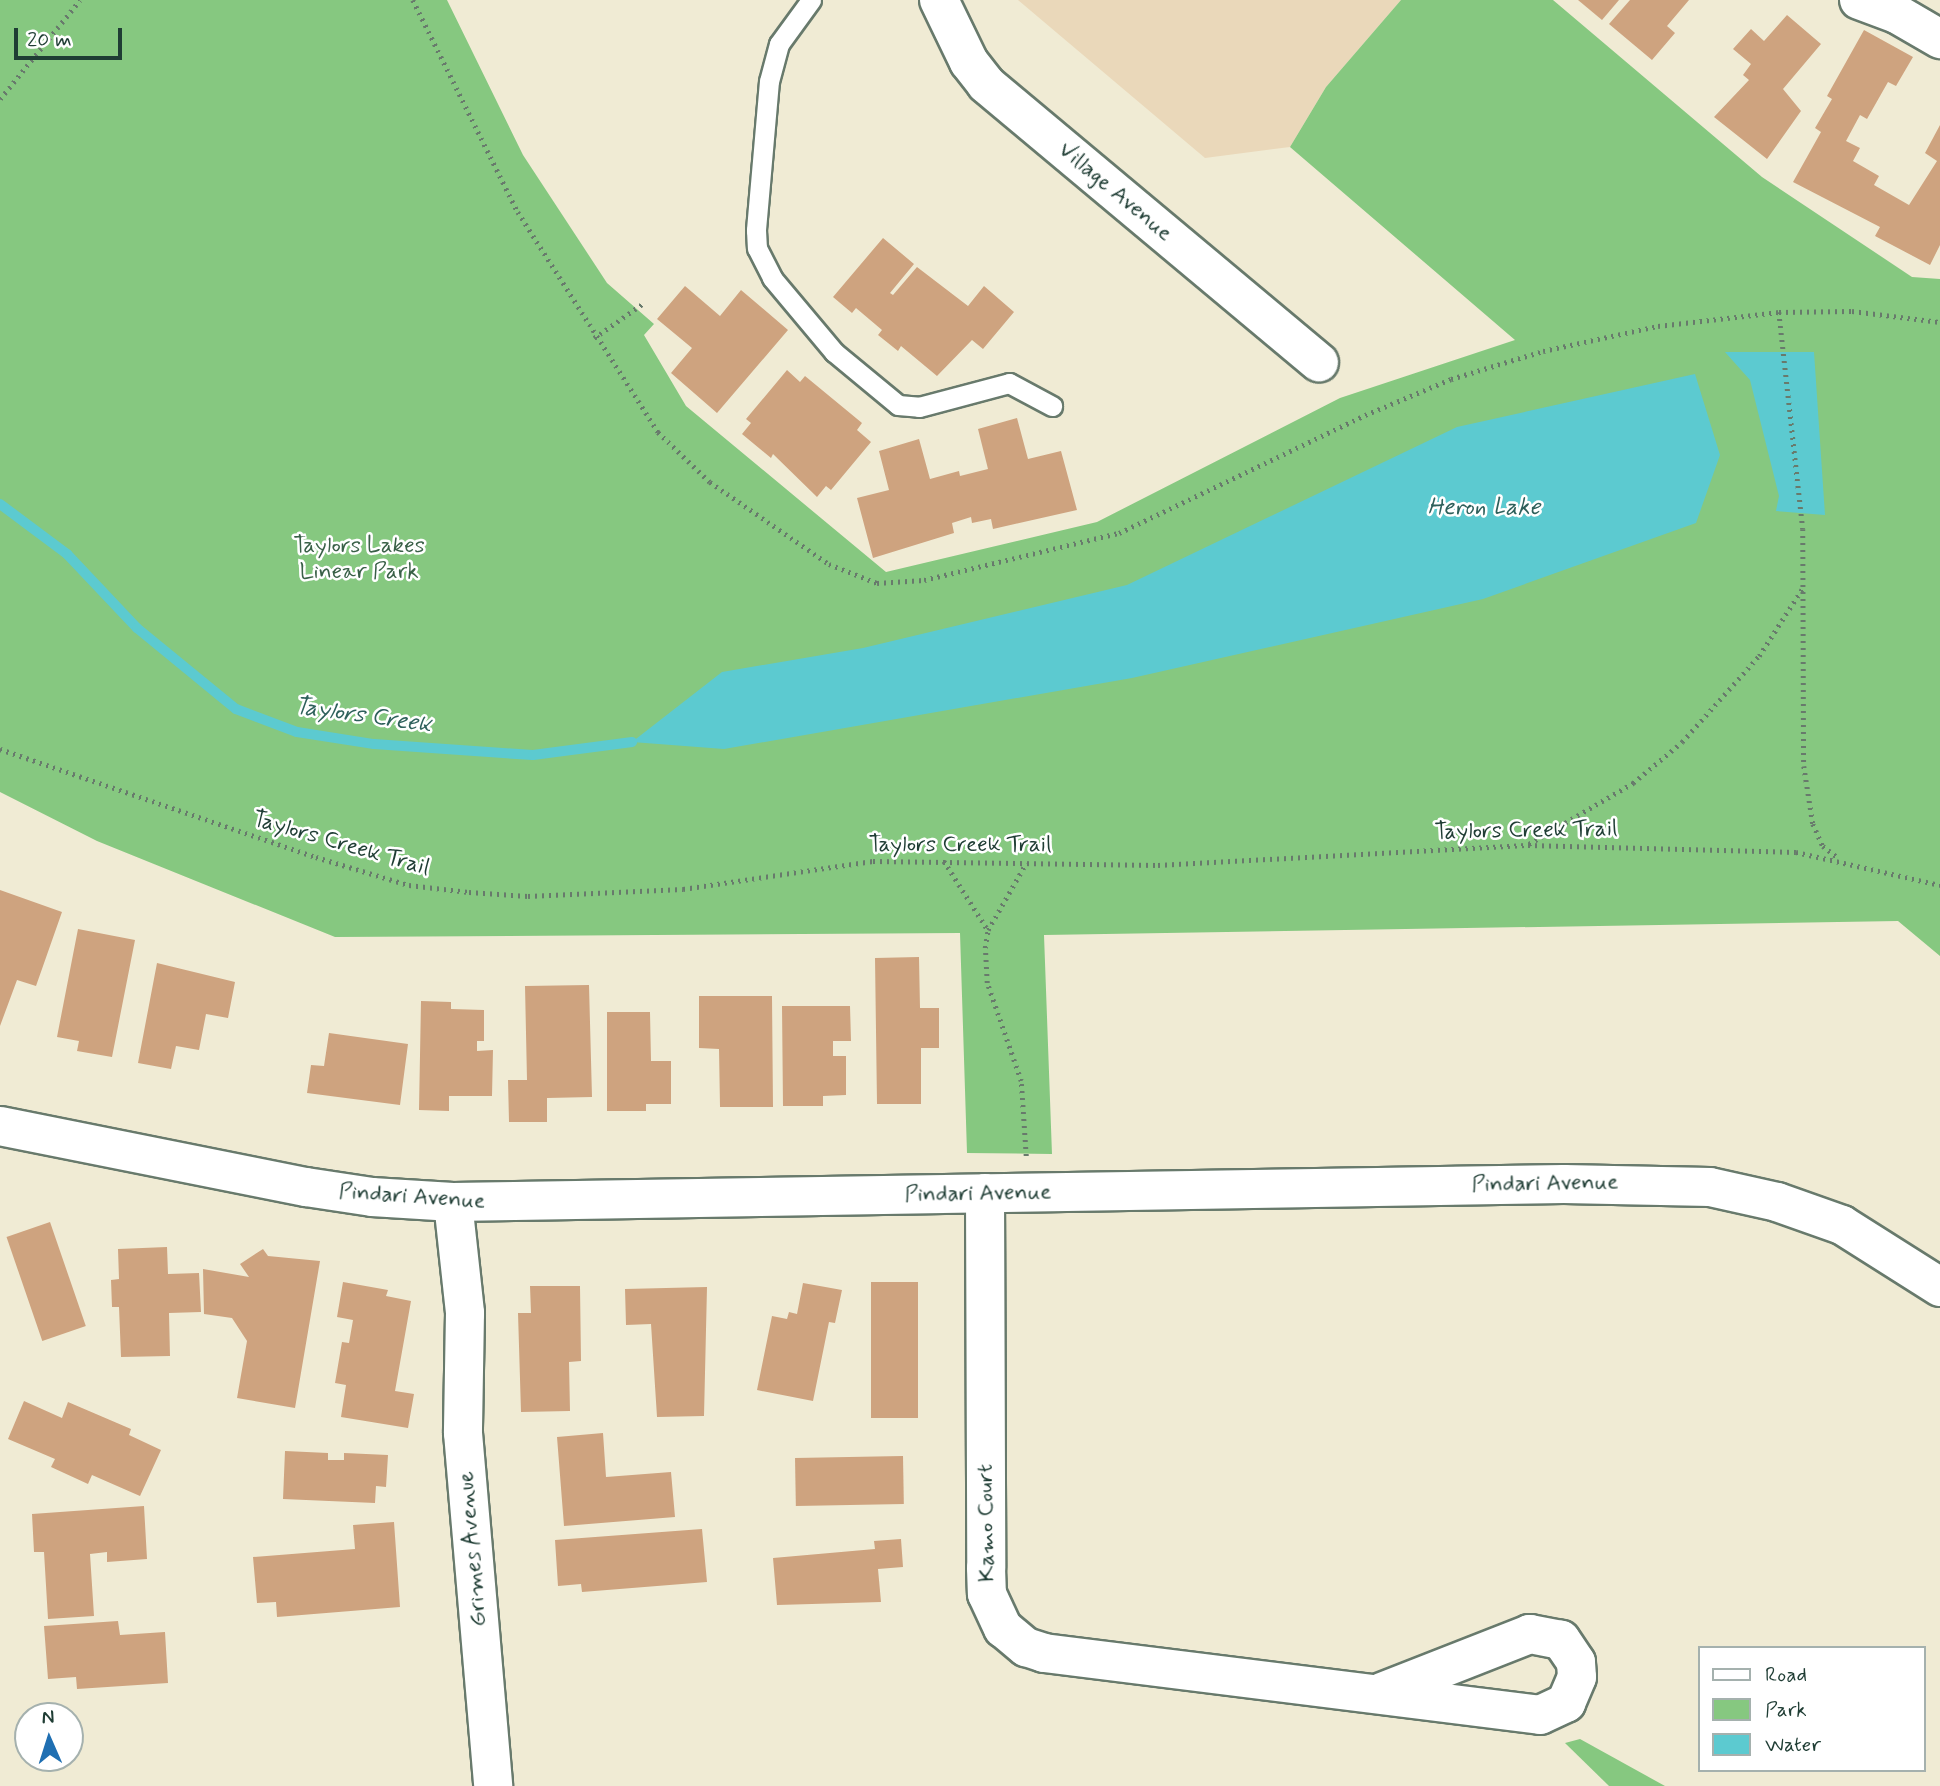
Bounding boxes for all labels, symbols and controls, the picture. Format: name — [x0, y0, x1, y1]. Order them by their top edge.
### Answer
scale bar — [18, 14, 126, 58]
text: 20 m — [27, 26, 72, 54]
street label: Village Avenue — [1052, 136, 1178, 248]
water label: Heron Lake — [1426, 494, 1542, 522]
park label: Taylors Lakes Linear Park — [293, 532, 425, 586]
water label: Taylors Creek — [293, 692, 433, 740]
street label: Taylors Creek Trail — [251, 806, 431, 882]
street label: Taylors Creek Trail — [1436, 816, 1616, 846]
street label: Taylors Creek Trail — [870, 831, 1050, 859]
street label: Pindari Avenue — [1471, 1169, 1619, 1199]
street label: Pindari Avenue — [338, 1178, 486, 1216]
street label: Pindari Avenue — [904, 1179, 1052, 1209]
street label: Kamo Court — [972, 1462, 1002, 1584]
street label: Grimes Avenue — [453, 1471, 493, 1627]
legend — [1699, 1646, 1926, 1772]
text: Road — [1765, 1661, 1807, 1689]
text: Park — [1765, 1696, 1807, 1724]
north arrow — [14, 1702, 84, 1772]
text: N — [41, 1705, 55, 1730]
text: Water — [1765, 1731, 1821, 1759]

